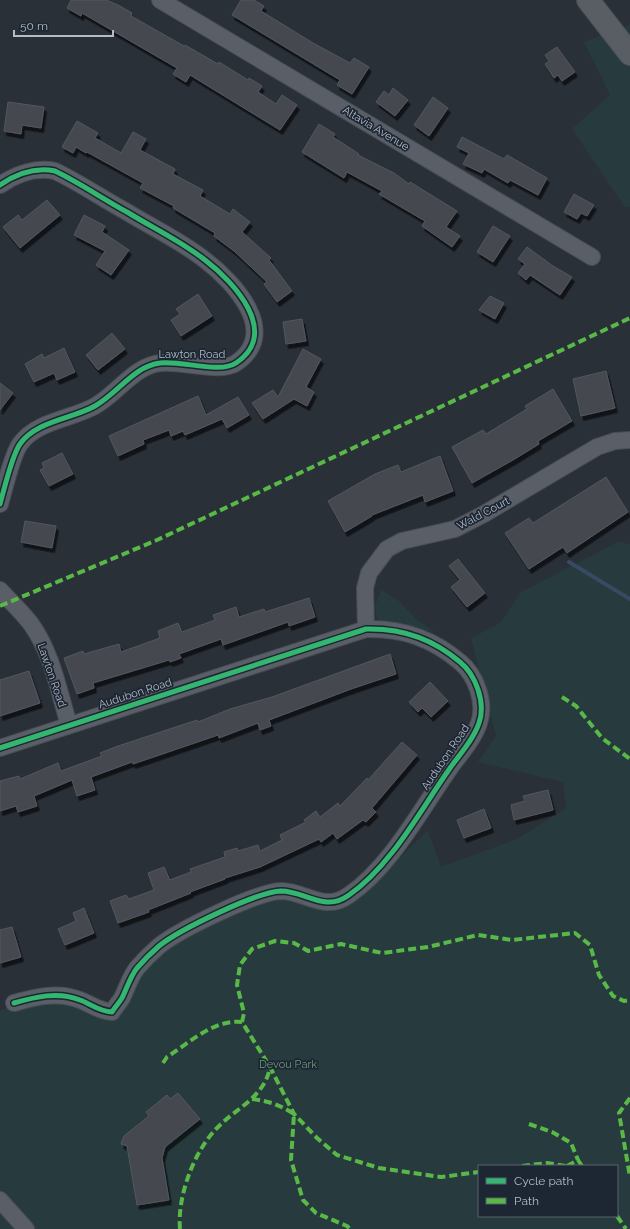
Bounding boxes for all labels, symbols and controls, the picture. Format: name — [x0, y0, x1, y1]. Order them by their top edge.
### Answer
scale bar — [14, 12, 113, 38]
text: 50 m — [20, 19, 48, 33]
street label: Altavia Avenue — [340, 103, 412, 154]
street label: Lawton Road — [159, 348, 226, 361]
street label: Wald Court — [455, 494, 512, 533]
street label: Lawton Road — [34, 641, 69, 709]
street label: Audubon Road — [97, 675, 174, 711]
street label: Audubon Road — [419, 722, 472, 792]
park label: Devou Park — [259, 1058, 317, 1071]
legend — [478, 1165, 618, 1217]
text: Cycle path — [514, 1174, 573, 1188]
text: Path — [514, 1194, 539, 1208]

